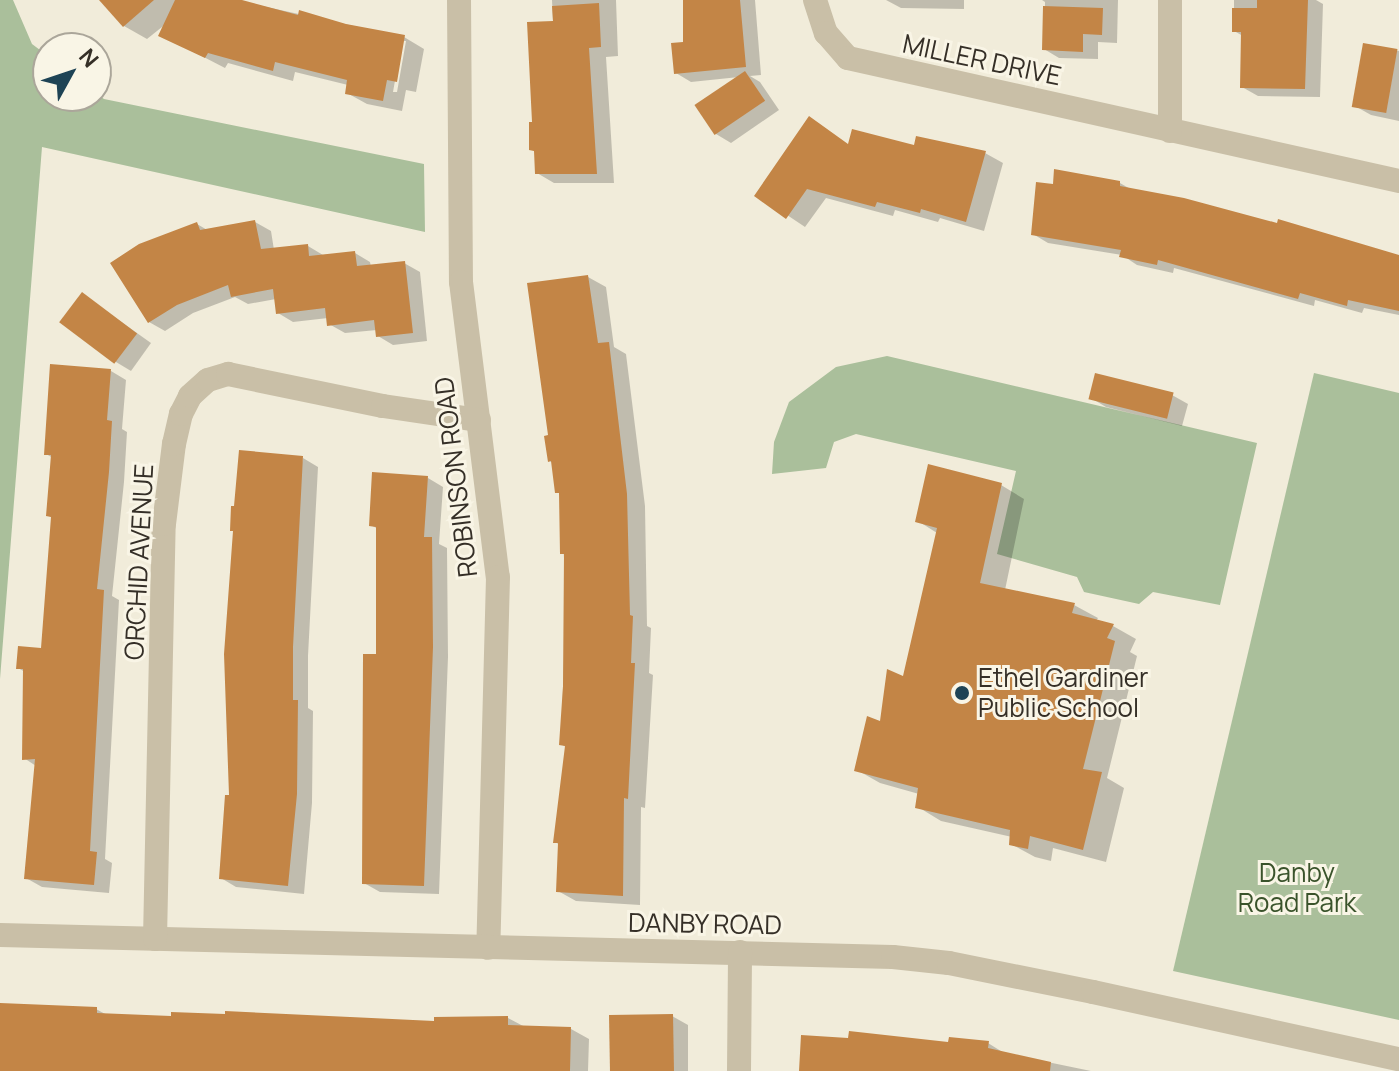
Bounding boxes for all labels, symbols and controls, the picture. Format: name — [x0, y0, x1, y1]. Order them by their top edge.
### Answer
street label: MILLER DRIVE — [900, 28, 1064, 92]
north arrow — [32, 32, 112, 112]
text: N — [72, 42, 105, 74]
street label: ROBINSON ROAD — [428, 375, 484, 579]
street label: ORCHID AVENUE — [118, 463, 160, 661]
place label: Ethel Gardiner Public School — [978, 662, 1148, 724]
marker: Ethel Gardiner Public School — [953, 684, 971, 702]
park label: Danby Road Park — [1238, 857, 1356, 918]
street label: DANBY ROAD — [627, 907, 783, 941]

